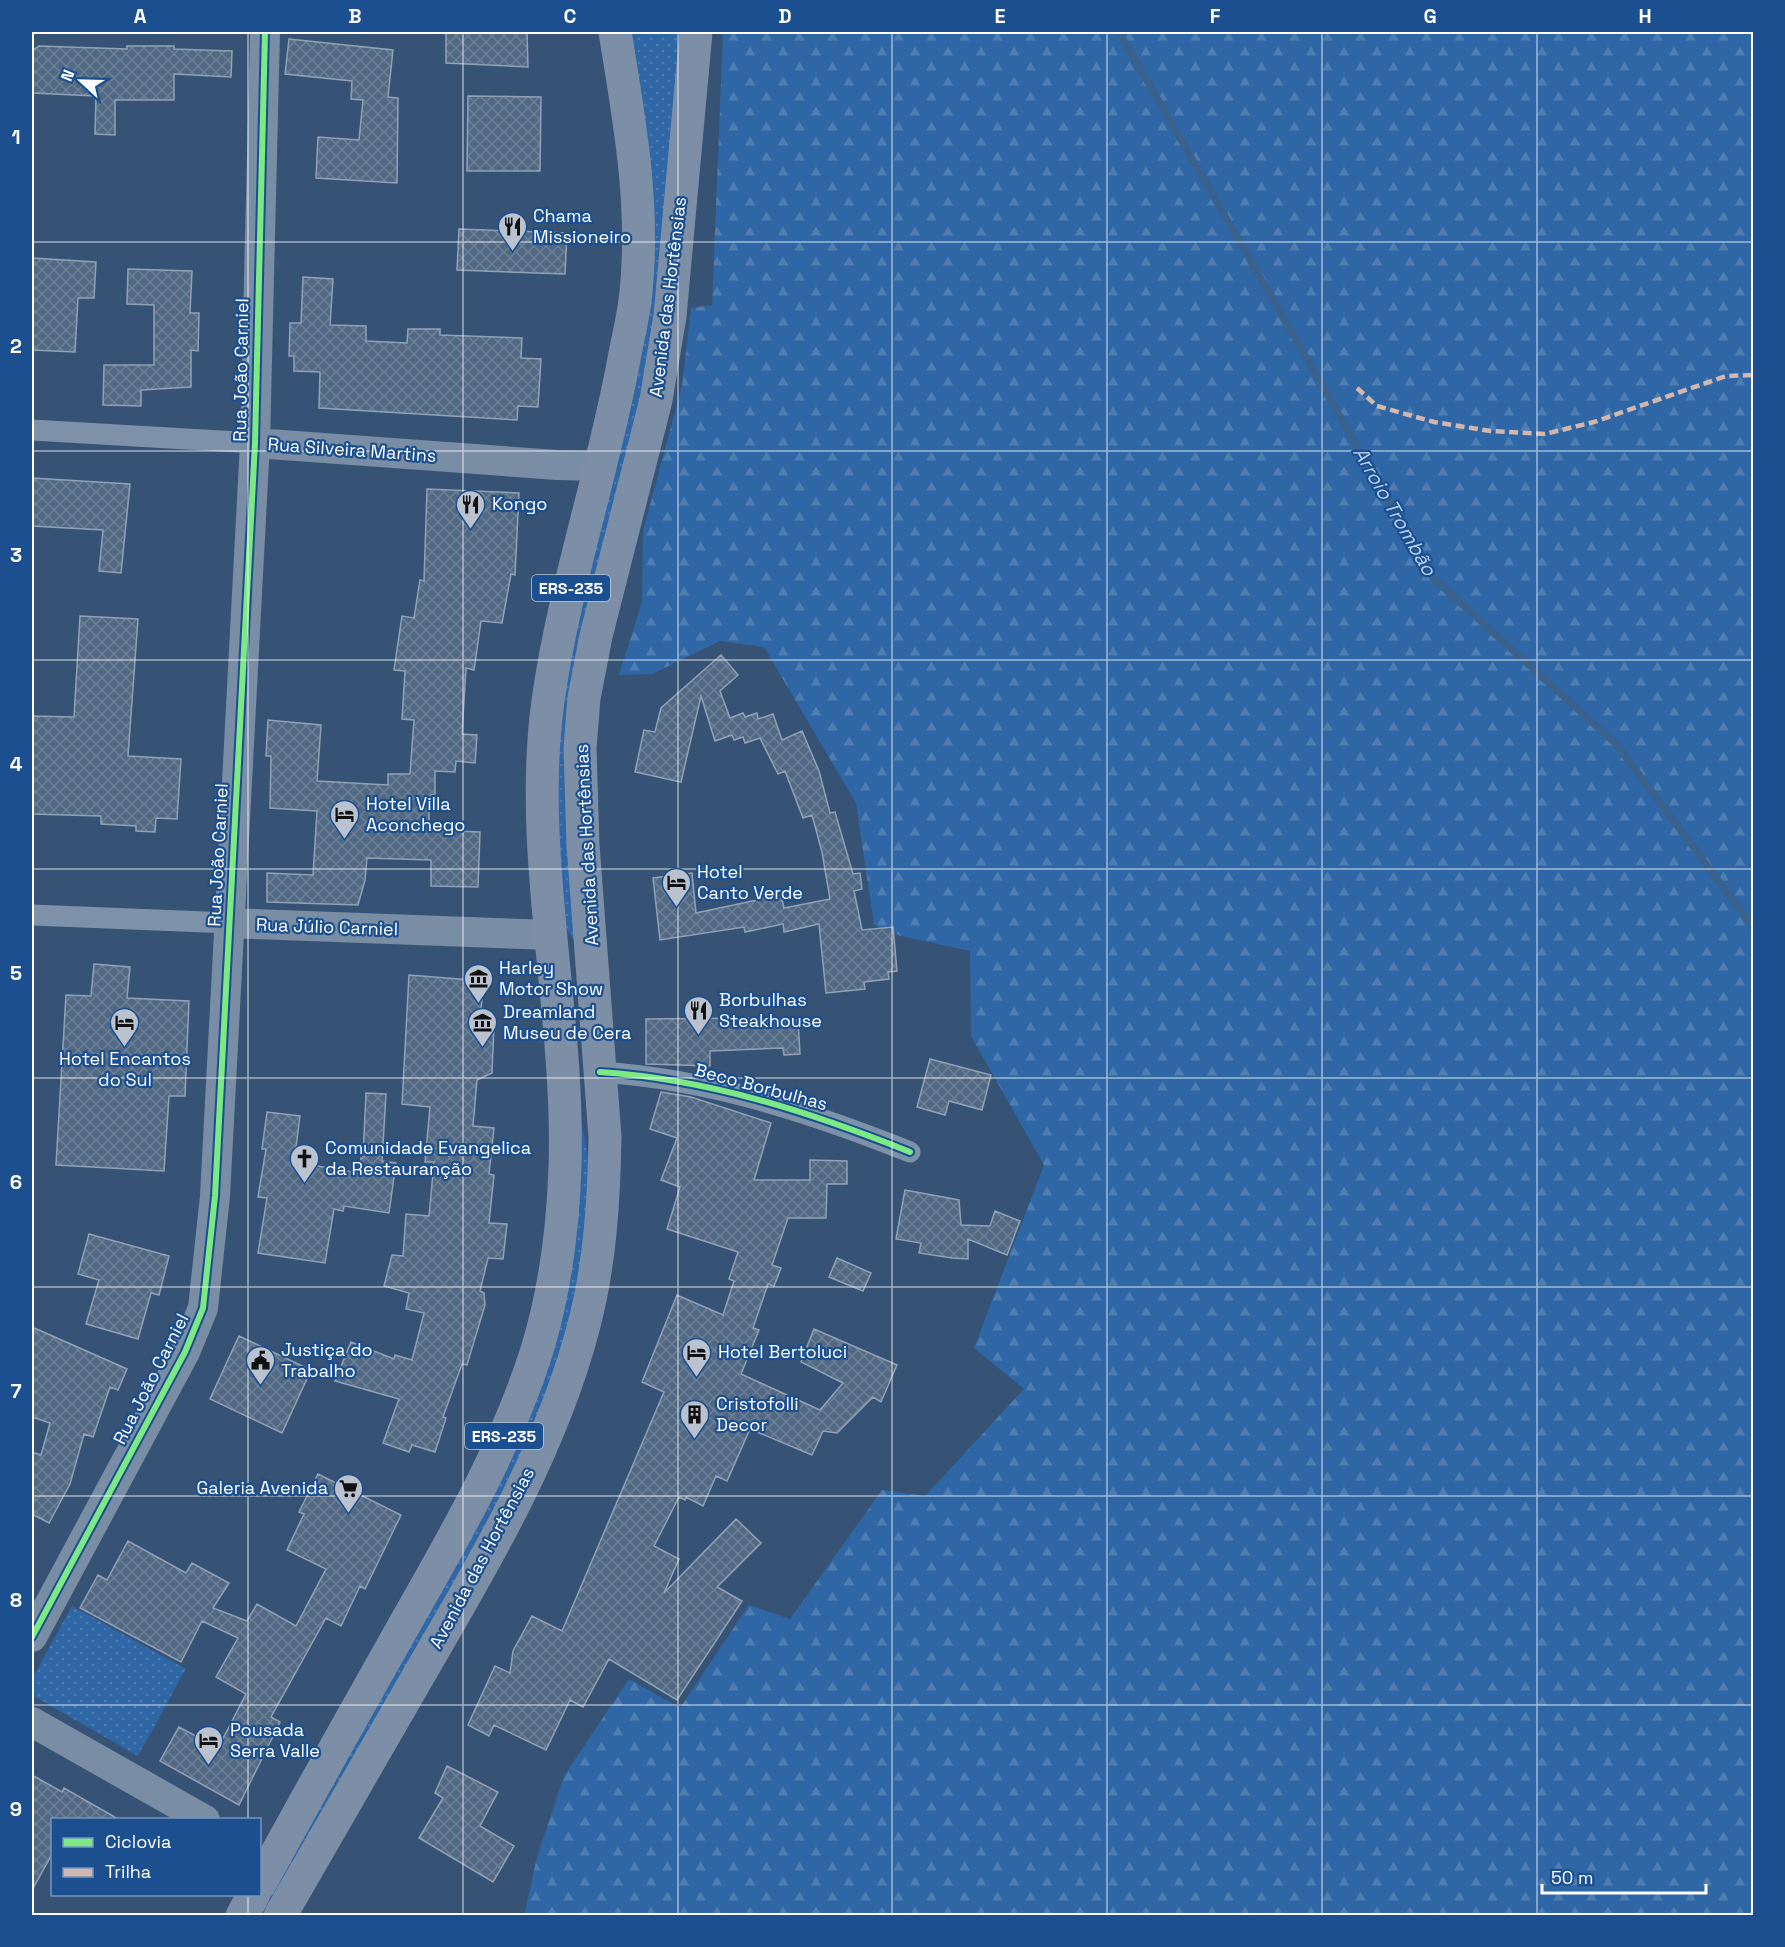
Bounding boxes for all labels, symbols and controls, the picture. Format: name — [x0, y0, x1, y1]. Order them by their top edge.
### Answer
text: A — [134, 3, 147, 29]
text: B — [348, 3, 362, 29]
text: C — [564, 3, 577, 29]
text: D — [778, 3, 792, 29]
text: E — [994, 3, 1006, 29]
text: F — [1210, 3, 1221, 29]
text: G — [1423, 3, 1437, 29]
text: H — [1638, 3, 1652, 29]
north arrow — [51, 51, 111, 111]
text: N — [56, 67, 79, 84]
text: 1 — [11, 124, 21, 150]
street label: Avenida das Hortênsias — [644, 195, 691, 399]
place label: Chama Missioneiro — [533, 204, 631, 248]
restaurant icon: Chama Missioneiro — [496, 210, 528, 252]
street label: Rua João Carniel — [228, 298, 253, 442]
text: 2 — [10, 333, 22, 359]
street label: Rua Silveira Martins — [267, 432, 437, 467]
water label: Arroio Trombão — [1347, 442, 1443, 581]
restaurant icon: Kongo — [455, 488, 487, 530]
place label: Kongo — [492, 492, 547, 515]
text: 3 — [10, 542, 22, 568]
road number: ERS-235 — [532, 575, 610, 601]
street label: Avenida das Hortênsias — [570, 744, 603, 947]
text: 4 — [10, 751, 23, 777]
street label: Rua João Carniel — [202, 783, 233, 927]
place label: Hotel Villa Aconchego — [366, 792, 465, 836]
hotel icon: Hotel Villa Aconchego — [329, 798, 361, 840]
place label: Hotel Canto Verde — [697, 860, 803, 904]
hotel icon: Hotel Canto Verde — [660, 866, 692, 908]
street label: Rua Júlio Carniel — [255, 913, 399, 940]
place label: Harley Motor Show — [499, 956, 603, 1000]
text: 5 — [10, 960, 22, 986]
museum icon: Harley Motor Show — [462, 962, 494, 1004]
place label: Borbulhas Steakhouse — [719, 988, 822, 1032]
restaurant icon: Borbulhas Steakhouse — [682, 994, 714, 1036]
place label: Dreamland Museu de Cera — [503, 1000, 631, 1044]
hotel icon: Hotel Encantos do Sul — [109, 1006, 141, 1048]
museum icon: Dreamland Museu de Cera — [466, 1006, 498, 1048]
place label: Hotel Encantos do Sul — [59, 1047, 191, 1091]
street label: Beco Borbulhas — [692, 1058, 830, 1115]
place label: Comunidade Evangelica da Restauranção — [325, 1136, 531, 1180]
church icon: Comunidade Evangelica da Restauranção — [288, 1142, 320, 1184]
text: 6 — [10, 1169, 22, 1195]
street label: Rua João Carniel — [108, 1310, 193, 1448]
hotel icon: Hotel Bertoluci — [681, 1336, 713, 1378]
place label: Justiça do Trabalho — [281, 1338, 373, 1382]
place label: Hotel Bertoluci — [718, 1340, 847, 1363]
public building icon: Justiça do Trabalho — [244, 1344, 276, 1386]
text: 7 — [10, 1378, 22, 1404]
place label: Cristofolli Decor — [716, 1392, 799, 1436]
building icon: Cristofolli Decor — [679, 1398, 711, 1440]
road number: ERS-235 — [465, 1423, 543, 1449]
street label: Avenida das Hortênsias — [424, 1463, 539, 1652]
supermarket icon: Galeria Avenida — [333, 1472, 365, 1514]
place label: Galeria Avenida — [196, 1476, 328, 1499]
text: 8 — [10, 1587, 22, 1613]
place label: Pousada Serra Valle — [230, 1718, 320, 1762]
hotel icon: Pousada Serra Valle — [193, 1724, 225, 1766]
text: 9 — [10, 1796, 22, 1822]
legend — [51, 1818, 261, 1896]
text: Ciclovia — [105, 1830, 171, 1853]
scale bar — [1542, 1857, 1706, 1895]
text: Trilha — [105, 1860, 151, 1883]
text: 50 m — [1551, 1866, 1593, 1889]

